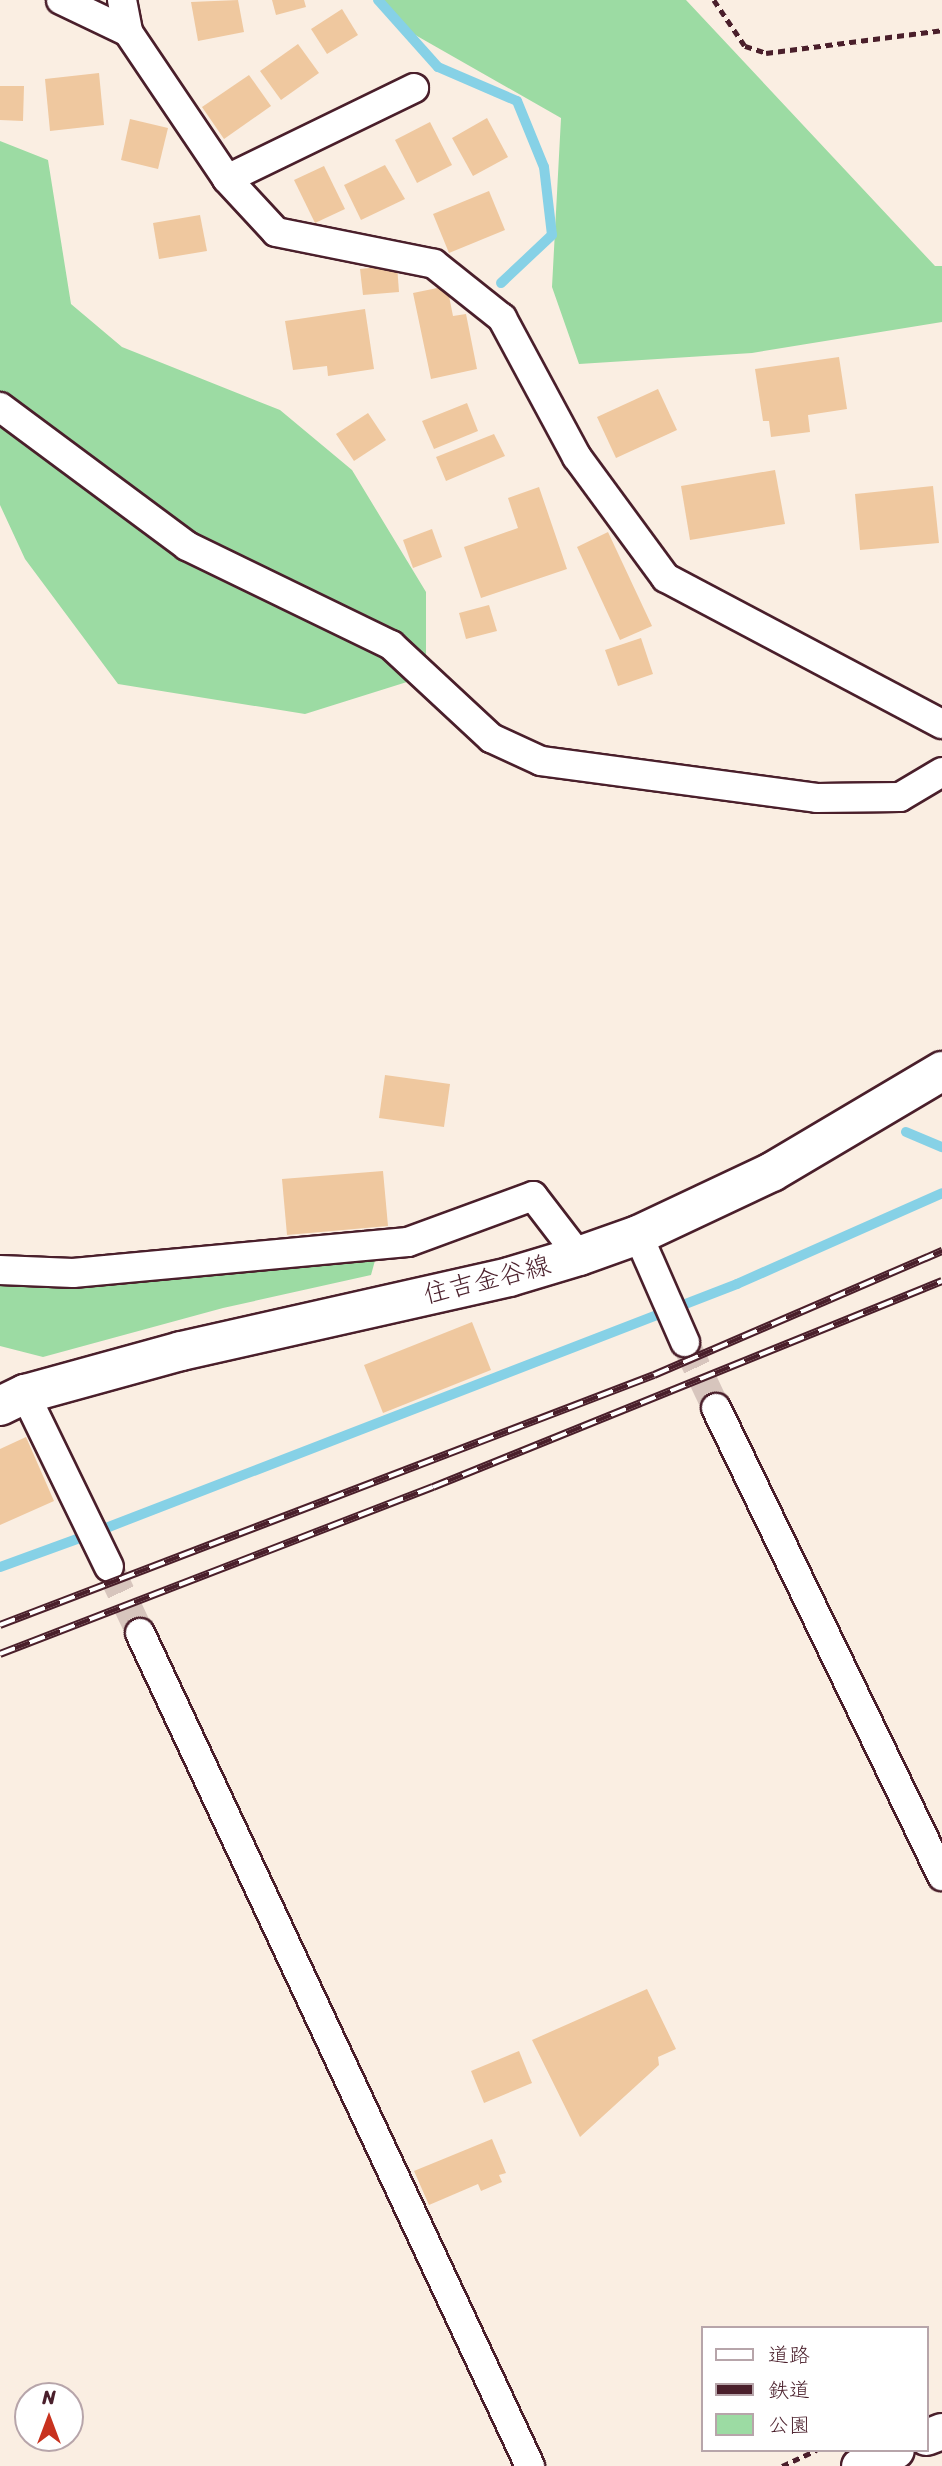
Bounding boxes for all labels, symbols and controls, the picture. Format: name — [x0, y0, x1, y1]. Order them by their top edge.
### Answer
street label: 住吉金谷線 — [420, 1249, 554, 1311]
legend — [701, 2326, 928, 2452]
text: 道路 — [768, 2336, 810, 2374]
text: 鉄道 — [768, 2371, 810, 2409]
text: N — [42, 2381, 56, 2414]
north arrow — [14, 2382, 84, 2452]
text: 公園 — [768, 2406, 810, 2444]

